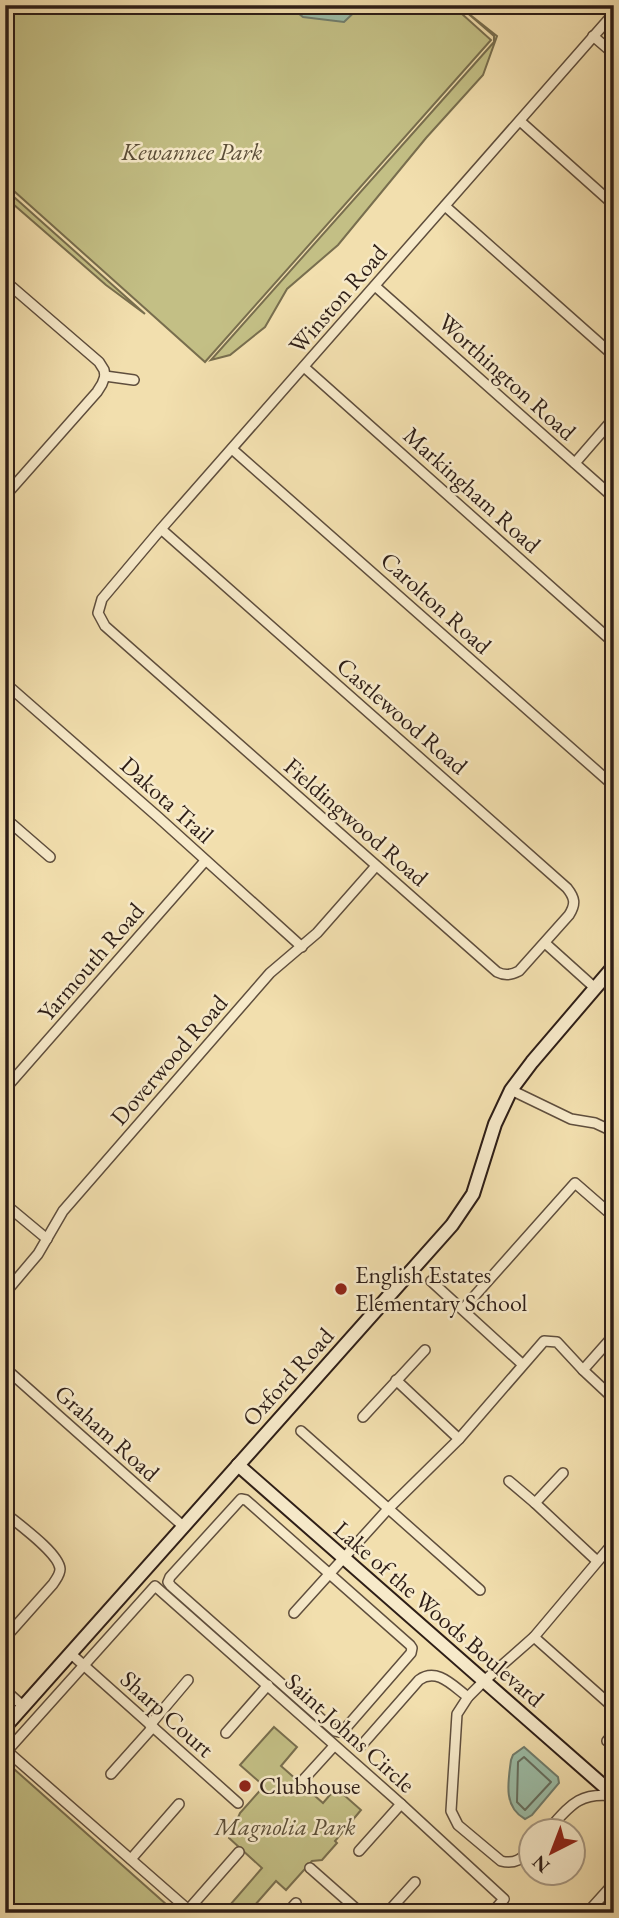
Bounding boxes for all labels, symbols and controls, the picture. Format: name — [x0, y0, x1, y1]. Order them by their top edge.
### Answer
park label: Kewannee Park — [120, 136, 263, 167]
street label: Winston Road — [282, 237, 394, 360]
street label: Worthington Road — [432, 306, 584, 447]
street label: Markingham Road — [397, 420, 548, 560]
street label: Carolton Road — [374, 545, 499, 661]
street label: Castlewood Road — [330, 650, 475, 782]
street label: Dakota Trail — [114, 749, 221, 850]
street label: Fieldingwood Road — [278, 750, 436, 893]
street label: Yarmouth Road — [31, 895, 151, 1027]
street label: Doverwood Road — [103, 987, 235, 1132]
place label: English Estates Elementary School — [355, 1259, 527, 1318]
marker: English Estates Elementary School — [333, 1281, 349, 1297]
street label: Oxford Road — [235, 1320, 341, 1433]
street label: Graham Road — [48, 1377, 167, 1488]
street label: Lake of the Woods Boulevard — [328, 1514, 552, 1714]
street label: Sharp Court — [114, 1663, 221, 1764]
street label: Saint Johns Circle — [279, 1666, 422, 1799]
place label: Clubhouse — [259, 1770, 360, 1801]
marker: Clubhouse — [237, 1778, 253, 1794]
park label: Magnolia Park — [212, 1811, 356, 1842]
north arrow — [518, 1816, 588, 1886]
text: N — [526, 1849, 555, 1879]

